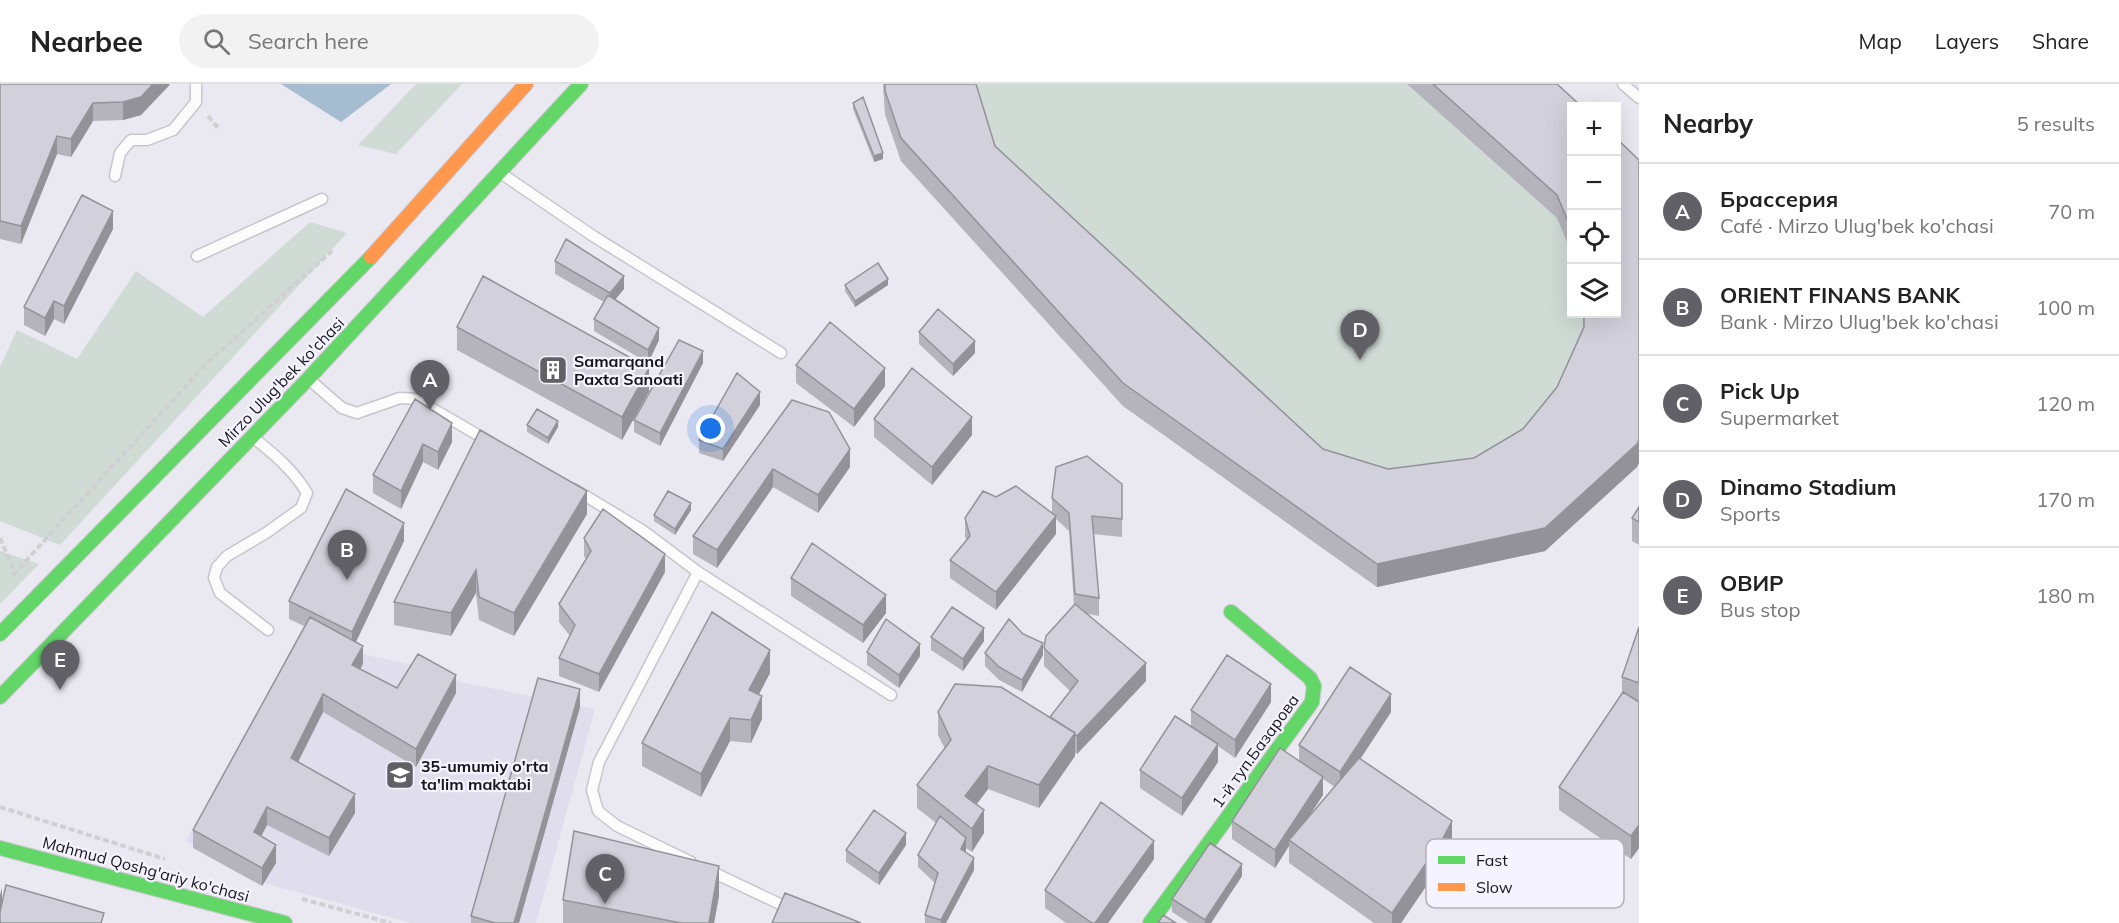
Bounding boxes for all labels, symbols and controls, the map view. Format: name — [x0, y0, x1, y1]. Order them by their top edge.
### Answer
search box — [179, 14, 599, 68]
text: Nearbee — [30, 24, 143, 59]
icon: search — [200, 25, 233, 58]
text: Search here — [248, 27, 369, 55]
text: Map — [1859, 28, 1902, 54]
text: Layers — [1935, 28, 1999, 54]
text: Share — [2032, 28, 2089, 54]
map controls — [1567, 102, 1621, 318]
button: + — [1567, 102, 1621, 156]
text: Nearby — [1663, 107, 1753, 140]
text: 5 results — [2017, 111, 2095, 136]
button: − — [1567, 156, 1621, 210]
text: Брассерия — [1720, 185, 1838, 213]
text: A — [1675, 199, 1690, 224]
text: 70 m — [2048, 199, 2095, 224]
button: locate — [1567, 210, 1621, 264]
text: Café · Mirzo Ulug'bek ko'chasi — [1720, 213, 1994, 238]
button: layers — [1567, 264, 1621, 318]
text: ORIENT FINANS BANK — [1720, 281, 1960, 309]
text: B — [1676, 295, 1689, 320]
text: 100 m — [2036, 295, 2095, 320]
text: Bank · Mirzo Ulug'bek ko'chasi — [1720, 309, 1999, 334]
pin: D — [1340, 310, 1380, 360]
street label: Mirzo Ulug'bek ko'chasi — [214, 313, 348, 451]
place label: Samarqand Paxta Sanoati — [574, 351, 683, 389]
building icon: Samarqand Paxta Sanoati — [537, 354, 569, 386]
pin: A — [410, 360, 450, 410]
text: Pick Up — [1720, 377, 1800, 405]
text: C — [1676, 391, 1689, 416]
text: 120 m — [2036, 391, 2095, 416]
text: Supermarket — [1720, 405, 1839, 430]
your location — [696, 414, 725, 443]
text: Dinamo Stadium — [1720, 473, 1897, 501]
text: D — [1675, 487, 1690, 512]
text: 170 m — [2036, 487, 2095, 512]
text: Sports — [1720, 501, 1781, 526]
pin: B — [328, 530, 366, 580]
text: ОВИР — [1720, 569, 1784, 597]
text: E — [1677, 583, 1688, 608]
text: 180 m — [2036, 583, 2095, 608]
text: Bus stop — [1720, 597, 1800, 622]
pin: E — [40, 640, 80, 690]
street label: 1-й туп.Базарова — [1207, 690, 1303, 812]
place label: 35-umumiy o'rta ta'lim maktabi — [421, 756, 548, 794]
school or university icon: 35-umumiy o'rta ta'lim maktabi — [384, 759, 416, 791]
street label: Mahmud Qoshg'ariy ko'chasi — [41, 832, 251, 906]
legend — [1426, 839, 1624, 908]
text: Fast — [1476, 850, 1508, 870]
pin: C — [586, 854, 624, 904]
text: Slow — [1476, 877, 1513, 897]

